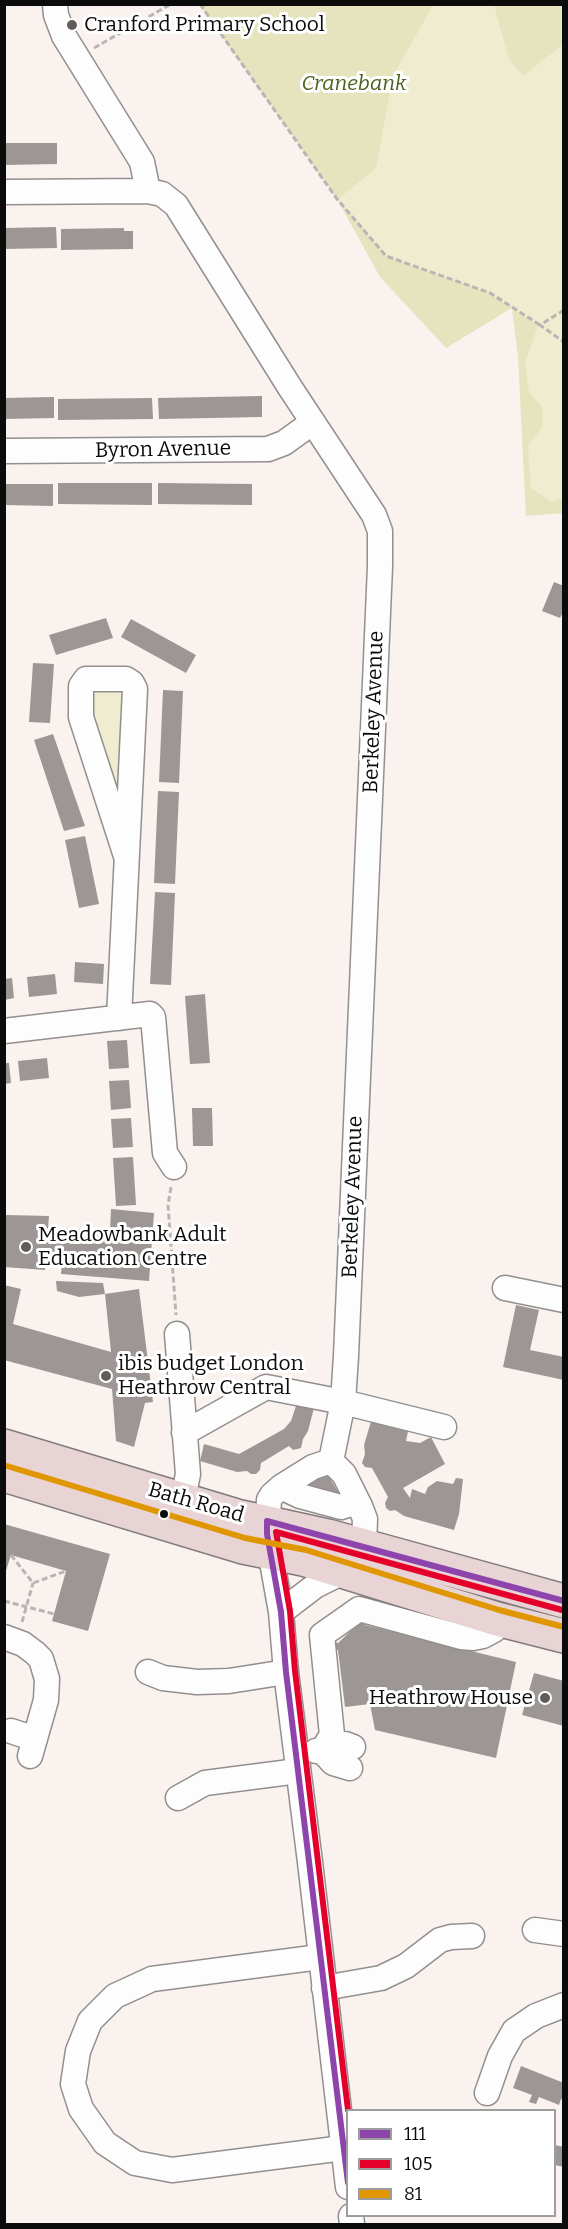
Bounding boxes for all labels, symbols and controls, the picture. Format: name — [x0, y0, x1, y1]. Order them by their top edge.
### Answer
place label: Cranford Primary School — [84, 12, 325, 38]
marker: Cranford Primary School — [65, 18, 79, 32]
park label: Cranebank — [302, 71, 406, 97]
street label: Byron Avenue — [95, 436, 231, 464]
street label: Berkeley Avenue — [359, 630, 389, 794]
street label: Berkeley Avenue — [338, 1115, 368, 1279]
place label: Meadowbank Adult Education Centre — [38, 1222, 227, 1272]
marker: Meadowbank Adult Education Centre — [19, 1240, 33, 1254]
place label: ibis budget London Heathrow Central — [118, 1351, 304, 1401]
marker: ibis budget London Heathrow Central — [99, 1369, 113, 1383]
street label: Bath Road — [145, 1477, 247, 1529]
unlabelled marker — [158, 1508, 170, 1520]
place label: Heathrow House — [369, 1685, 533, 1711]
marker: Heathrow House — [538, 1691, 552, 1705]
legend — [346, 2109, 556, 2217]
text: 111 — [404, 2123, 426, 2145]
text: 105 — [404, 2153, 432, 2175]
text: 81 — [404, 2183, 422, 2205]

